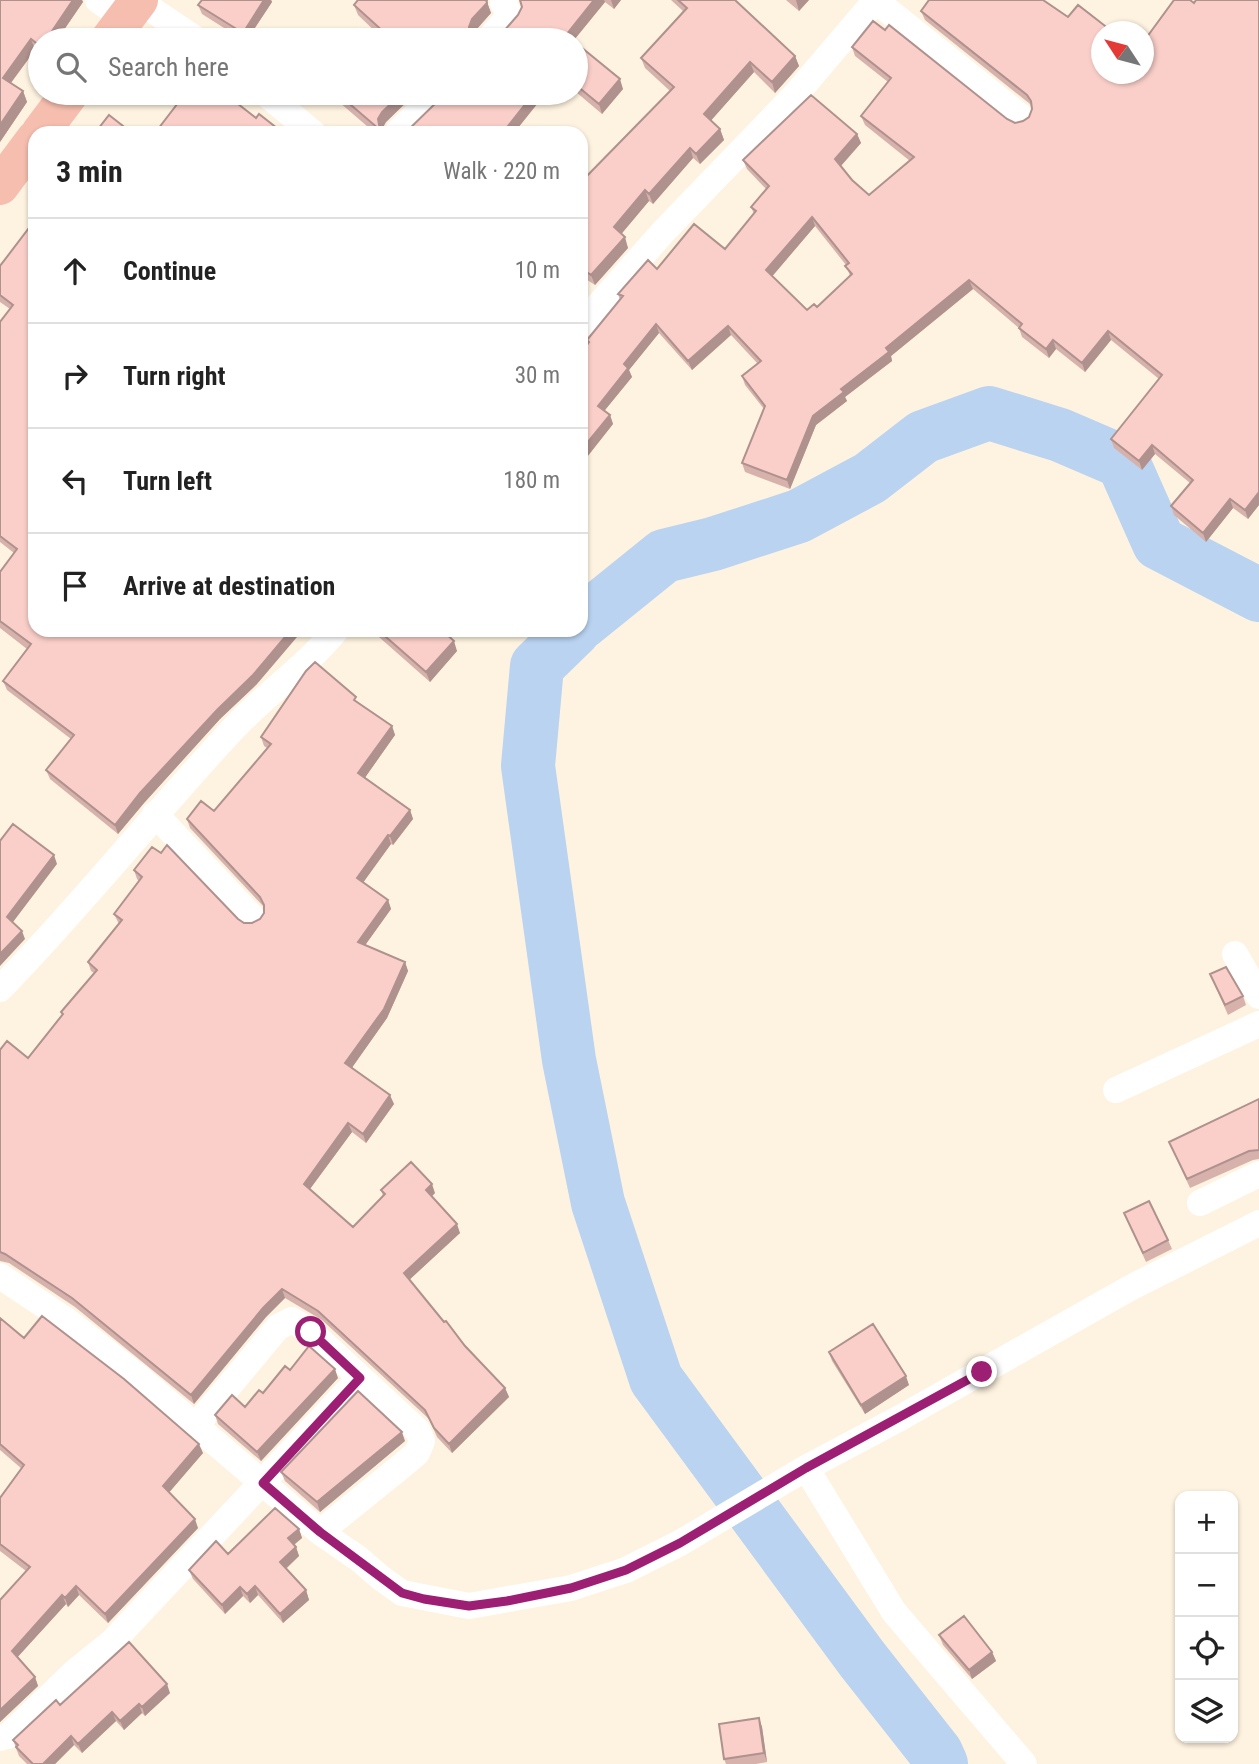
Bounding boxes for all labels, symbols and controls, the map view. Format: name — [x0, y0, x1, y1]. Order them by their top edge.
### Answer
north arrow — [1091, 21, 1154, 84]
search box — [28, 28, 588, 105]
icon: search — [52, 48, 90, 86]
text: Search here — [108, 52, 229, 82]
text: 3 min — [56, 154, 123, 189]
text: Walk · 220 m — [443, 158, 560, 185]
icon: ahead — [56, 252, 94, 290]
text: Continue — [123, 256, 216, 286]
text: 10 m — [515, 257, 560, 284]
icon: right — [56, 357, 94, 395]
text: Turn right — [123, 361, 225, 391]
text: 30 m — [515, 362, 560, 389]
icon: left — [56, 462, 94, 500]
text: Turn left — [123, 466, 212, 496]
text: 180 m — [503, 467, 560, 494]
icon: arrive — [56, 567, 94, 605]
text: Arrive at destination — [123, 571, 335, 601]
route start — [295, 1316, 326, 1347]
route end — [966, 1356, 997, 1387]
map controls — [1175, 1491, 1238, 1743]
button: + — [1175, 1491, 1238, 1554]
button: − — [1175, 1554, 1238, 1617]
button: locate — [1175, 1617, 1238, 1680]
button: layers — [1175, 1680, 1238, 1743]

